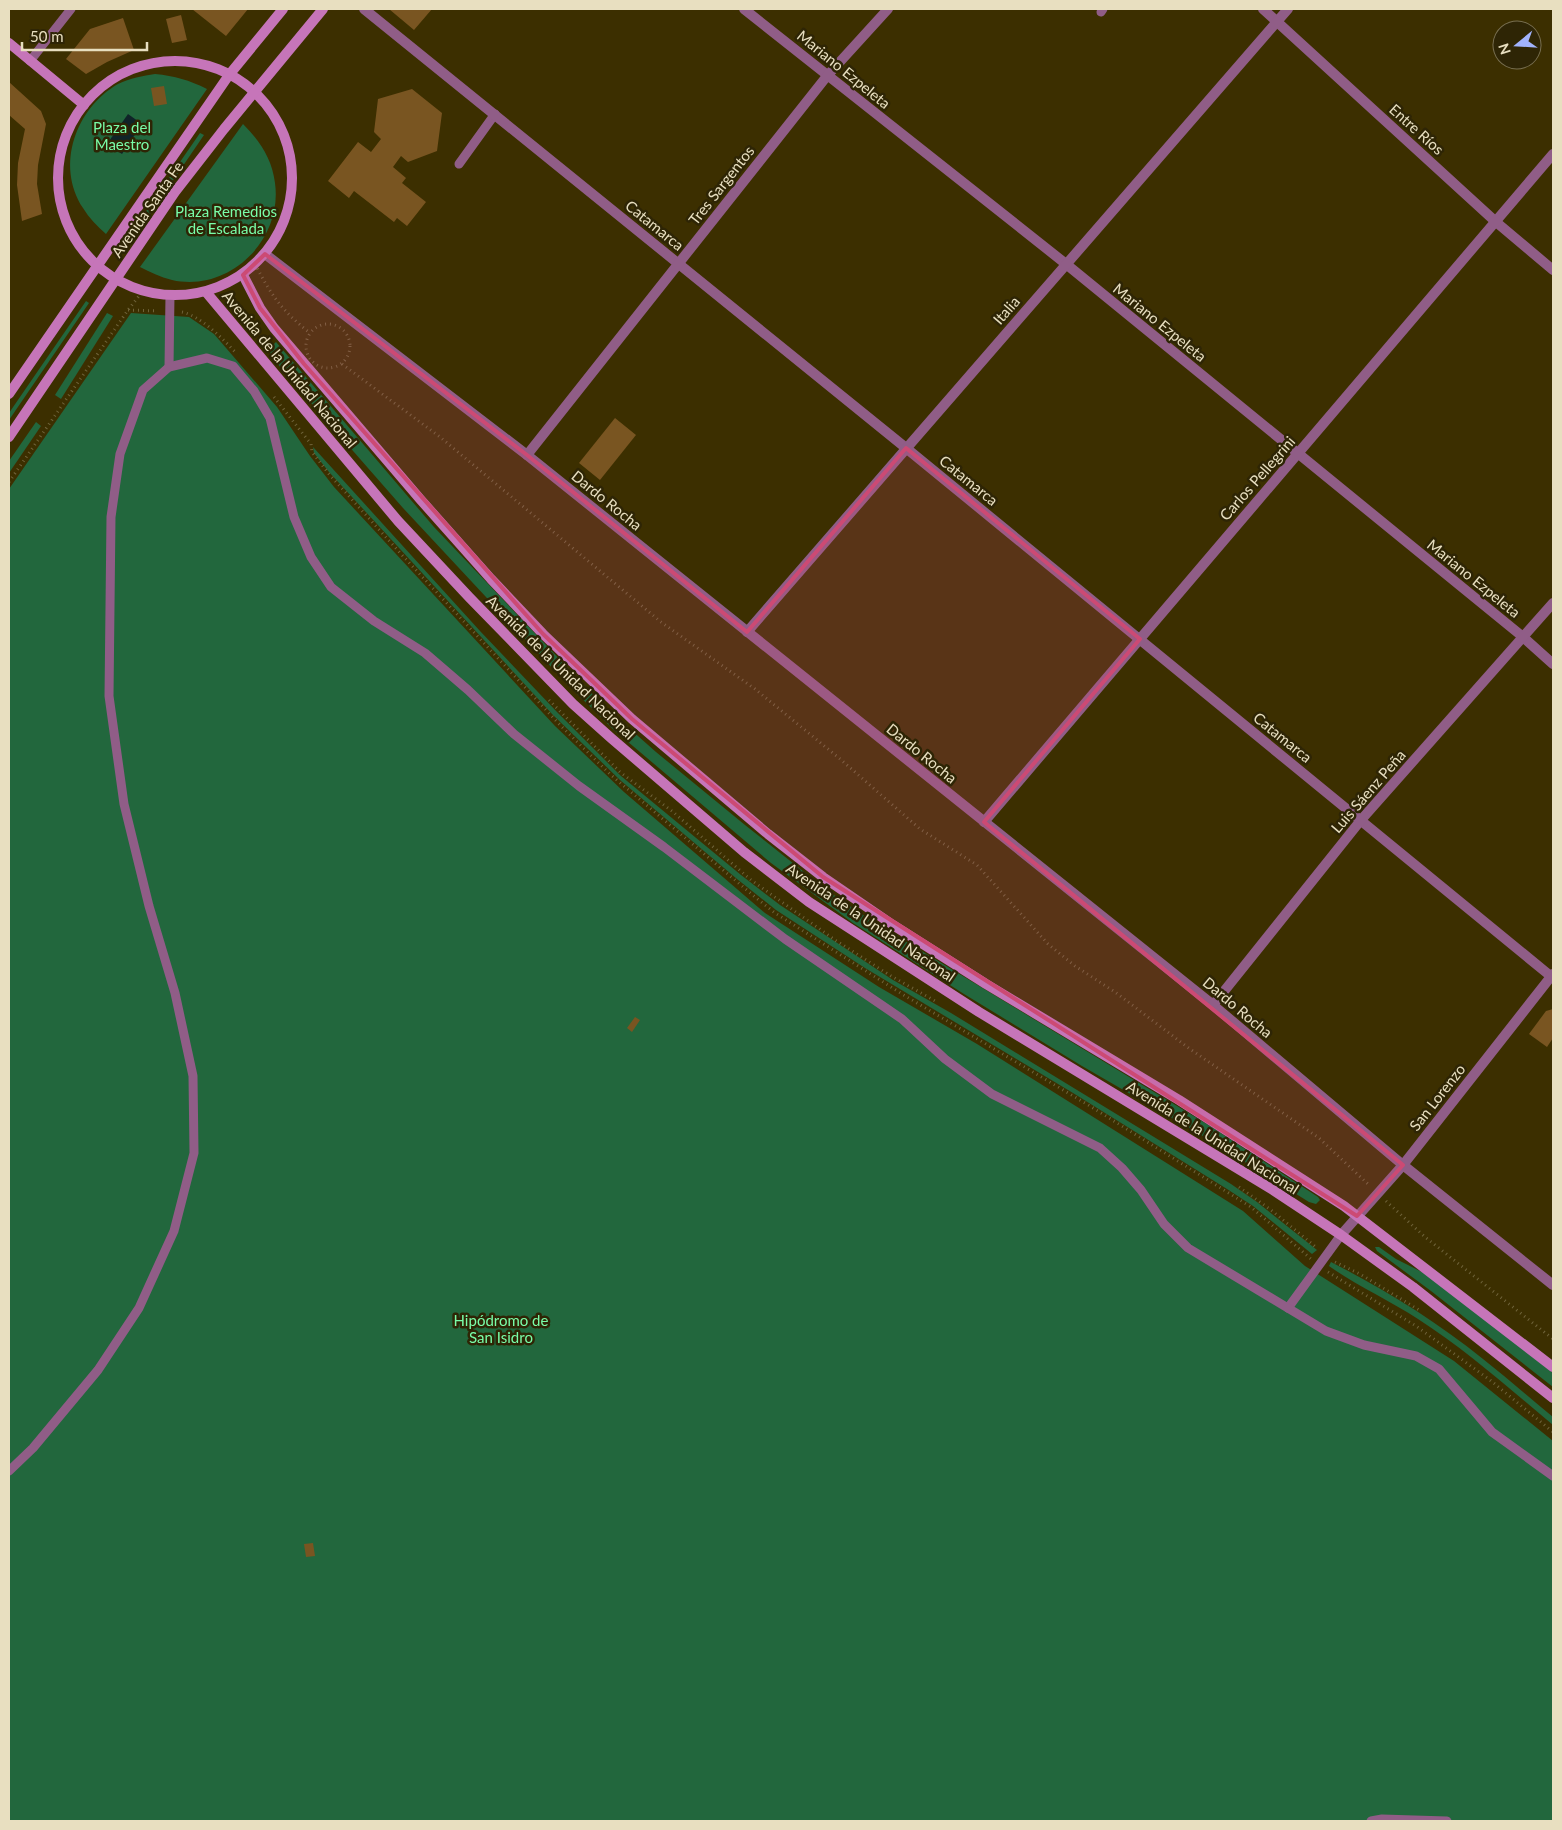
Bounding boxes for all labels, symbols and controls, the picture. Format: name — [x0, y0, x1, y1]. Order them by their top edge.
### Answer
scale bar — [22, 20, 148, 52]
north arrow — [1492, 20, 1542, 70]
street label: Mariano Ezpeleta — [794, 26, 894, 112]
text: 50 m — [30, 27, 64, 45]
text: N — [1494, 41, 1514, 57]
street label: Entre Ríos — [1386, 100, 1448, 158]
park label: Plaza del Maestro — [93, 118, 151, 153]
street label: Tres Sargentos — [684, 142, 758, 228]
street label: Avenida Santa Fe — [107, 158, 187, 260]
street label: Catamarca — [622, 196, 688, 254]
park label: Plaza Remedios de Escalada — [175, 202, 277, 237]
street label: Mariano Ezpeleta — [1110, 279, 1210, 365]
street label: Avenida de la Unidad Nacional — [219, 287, 361, 451]
street label: Italia — [989, 292, 1023, 328]
street label: Carlos Pellegrini — [1216, 432, 1298, 524]
street label: Catamarca — [936, 451, 1002, 509]
street label: Dardo Rocha — [568, 466, 646, 534]
street label: Mariano Ezpeleta — [1424, 535, 1524, 621]
street label: Avenida de la Unidad Nacional — [483, 591, 639, 743]
street label: Catamarca — [1250, 708, 1316, 766]
street label: Dardo Rocha — [883, 719, 961, 787]
street label: Luis Sáenz Peña — [1327, 746, 1409, 836]
street label: Avenida de la Unidad Nacional — [783, 859, 959, 985]
street label: Dardo Rocha — [1200, 973, 1276, 1041]
street label: San Lorenzo — [1405, 1060, 1469, 1134]
street label: Avenida de la Unidad Nacional — [1123, 1076, 1303, 1198]
park label: Hipódromo de San Isidro — [454, 1311, 549, 1346]

